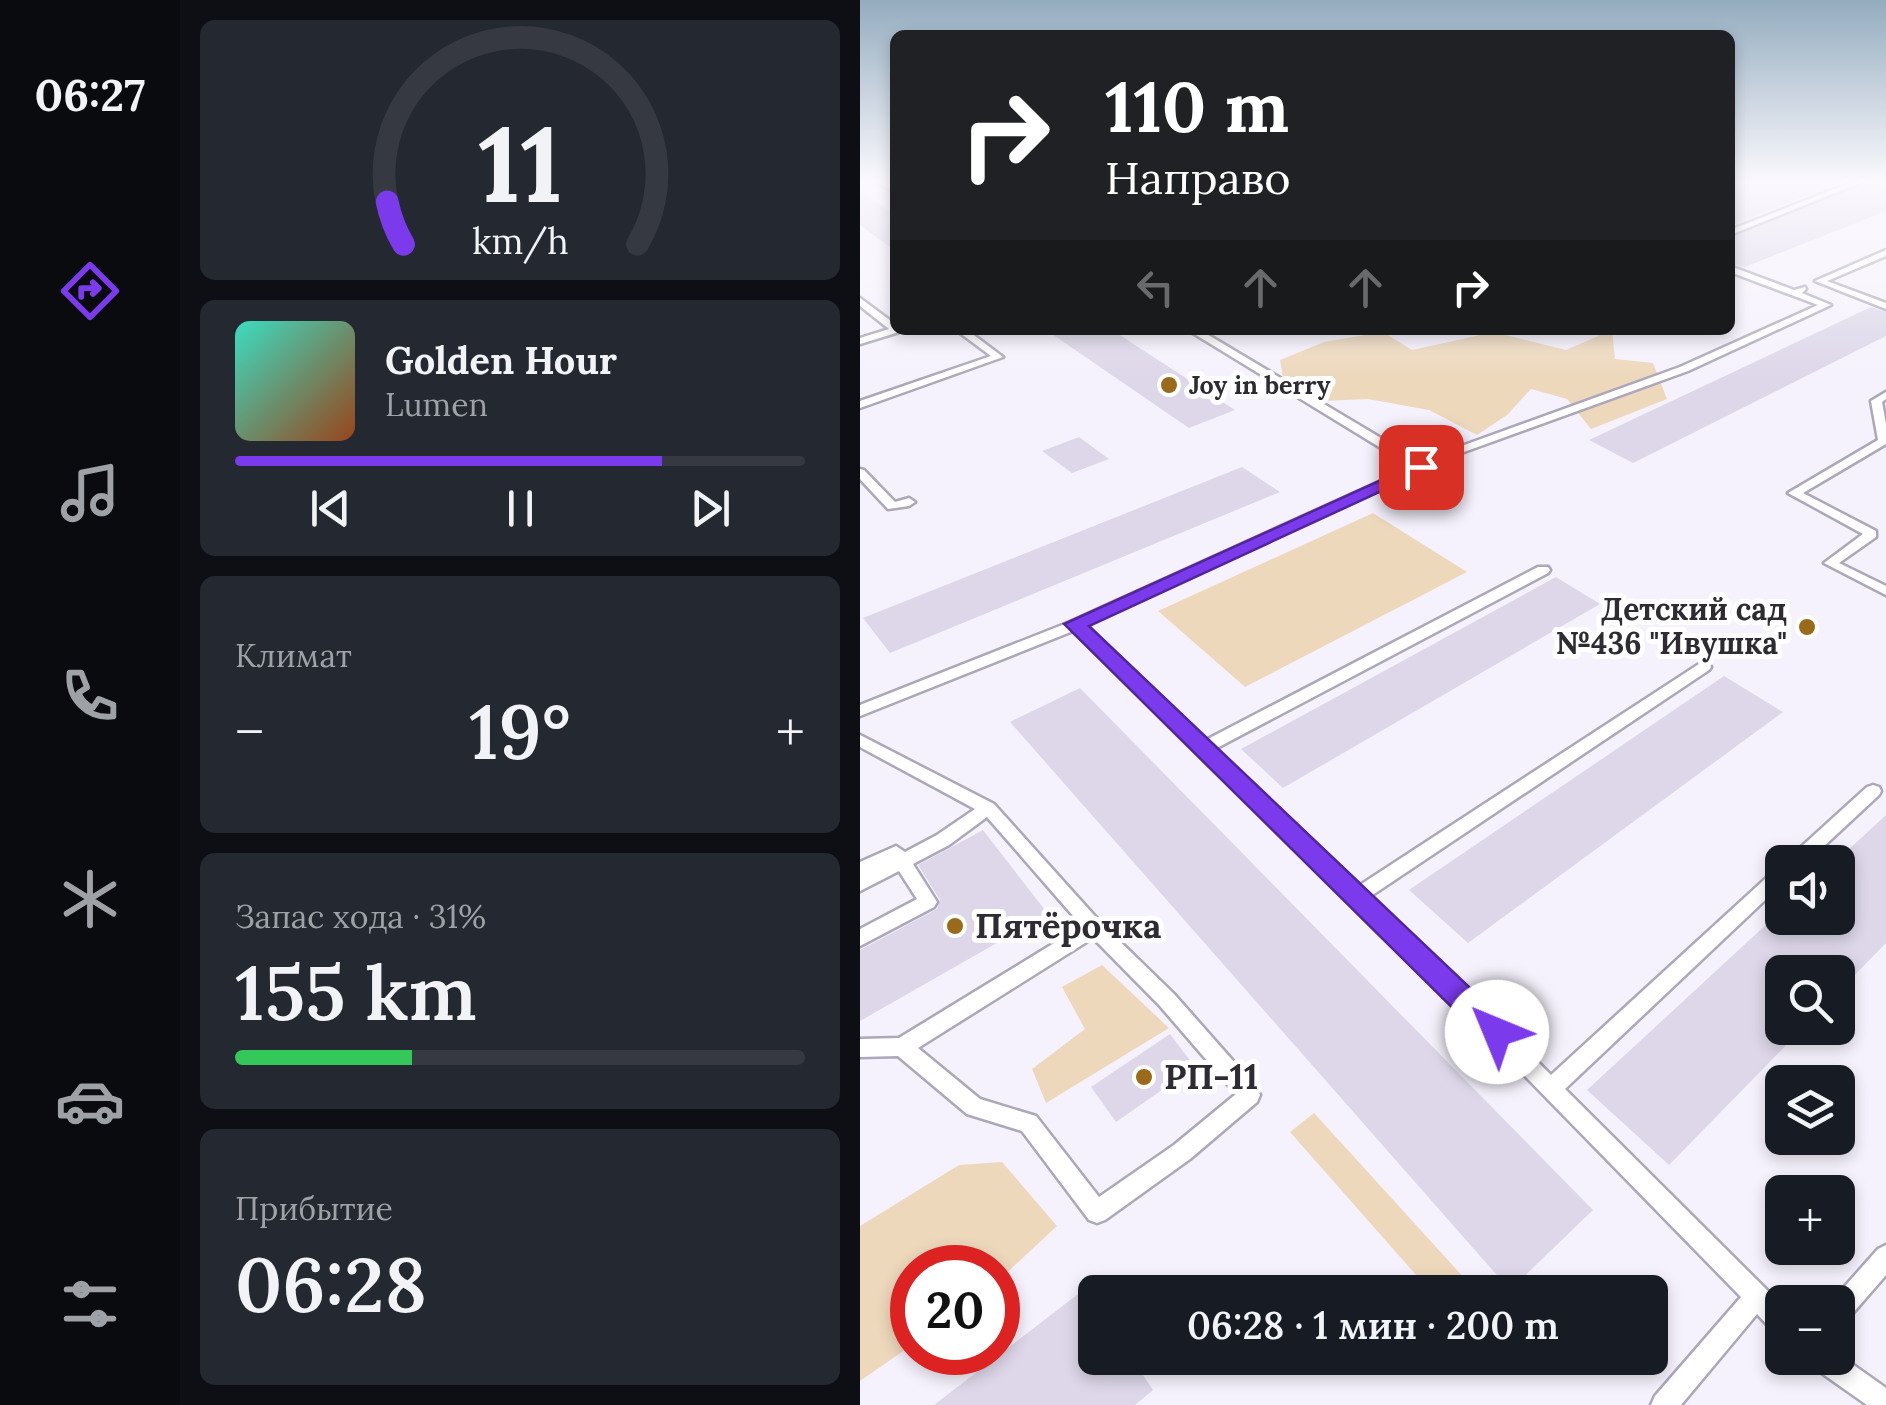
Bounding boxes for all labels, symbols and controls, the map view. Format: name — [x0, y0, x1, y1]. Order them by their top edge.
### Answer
text: 110 m — [1105, 62, 1289, 151]
text: 06:27 — [35, 66, 145, 123]
icon: right — [940, 70, 1070, 200]
text: 11 — [478, 97, 562, 230]
text: Направо — [1105, 149, 1291, 206]
text: km/h — [472, 218, 568, 264]
icon: directions — [55, 256, 125, 326]
icon: left — [1128, 260, 1183, 315]
icon: ahead — [1233, 260, 1288, 315]
icon: ahead — [1338, 260, 1393, 315]
icon: right — [1443, 260, 1498, 315]
text: Golden Hour — [385, 336, 617, 384]
place label: Joy in berry — [1189, 369, 1331, 401]
marker: Joy in berry — [1158, 374, 1180, 396]
text: Lumen — [385, 384, 488, 425]
pin — [1379, 425, 1464, 510]
icon: arrive — [1394, 440, 1449, 495]
icon: music — [55, 458, 125, 528]
icon: previous — [303, 481, 358, 536]
icon: pause — [493, 481, 548, 536]
icon: next — [683, 481, 738, 536]
place label: Детский сад №436 "Ивушка" — [1556, 590, 1787, 663]
marker: Детский сад №436 "Ивушка" — [1796, 616, 1818, 638]
text: Климат — [235, 635, 352, 676]
icon: phone — [55, 661, 125, 731]
text: 19° — [469, 684, 571, 780]
text: − — [235, 697, 264, 767]
text: + — [776, 697, 805, 767]
map controls — [1765, 845, 1855, 1375]
button: sound — [1765, 845, 1855, 935]
icon: climate — [55, 864, 125, 934]
text: Запас хода · 31% — [235, 896, 486, 937]
place label: Пятёрочка — [975, 903, 1161, 948]
marker: Пятёрочка — [944, 915, 966, 937]
text: 155 km — [235, 945, 477, 1041]
button: search — [1765, 955, 1855, 1045]
position arrow — [1445, 980, 1549, 1084]
place label: РП-11 — [1164, 1054, 1258, 1099]
button: layers — [1765, 1065, 1855, 1155]
icon: car — [55, 1066, 125, 1136]
marker: РП-11 — [1133, 1066, 1155, 1088]
button: + — [1765, 1175, 1855, 1265]
text: Прибытие — [235, 1188, 393, 1229]
text: 06:28 — [235, 1237, 427, 1333]
speed limit sign: 20 — [890, 1245, 1020, 1375]
icon: filters — [55, 1269, 125, 1339]
button: − — [1765, 1285, 1855, 1375]
text: 06:28 · 1 мин · 200 m — [1187, 1301, 1559, 1349]

